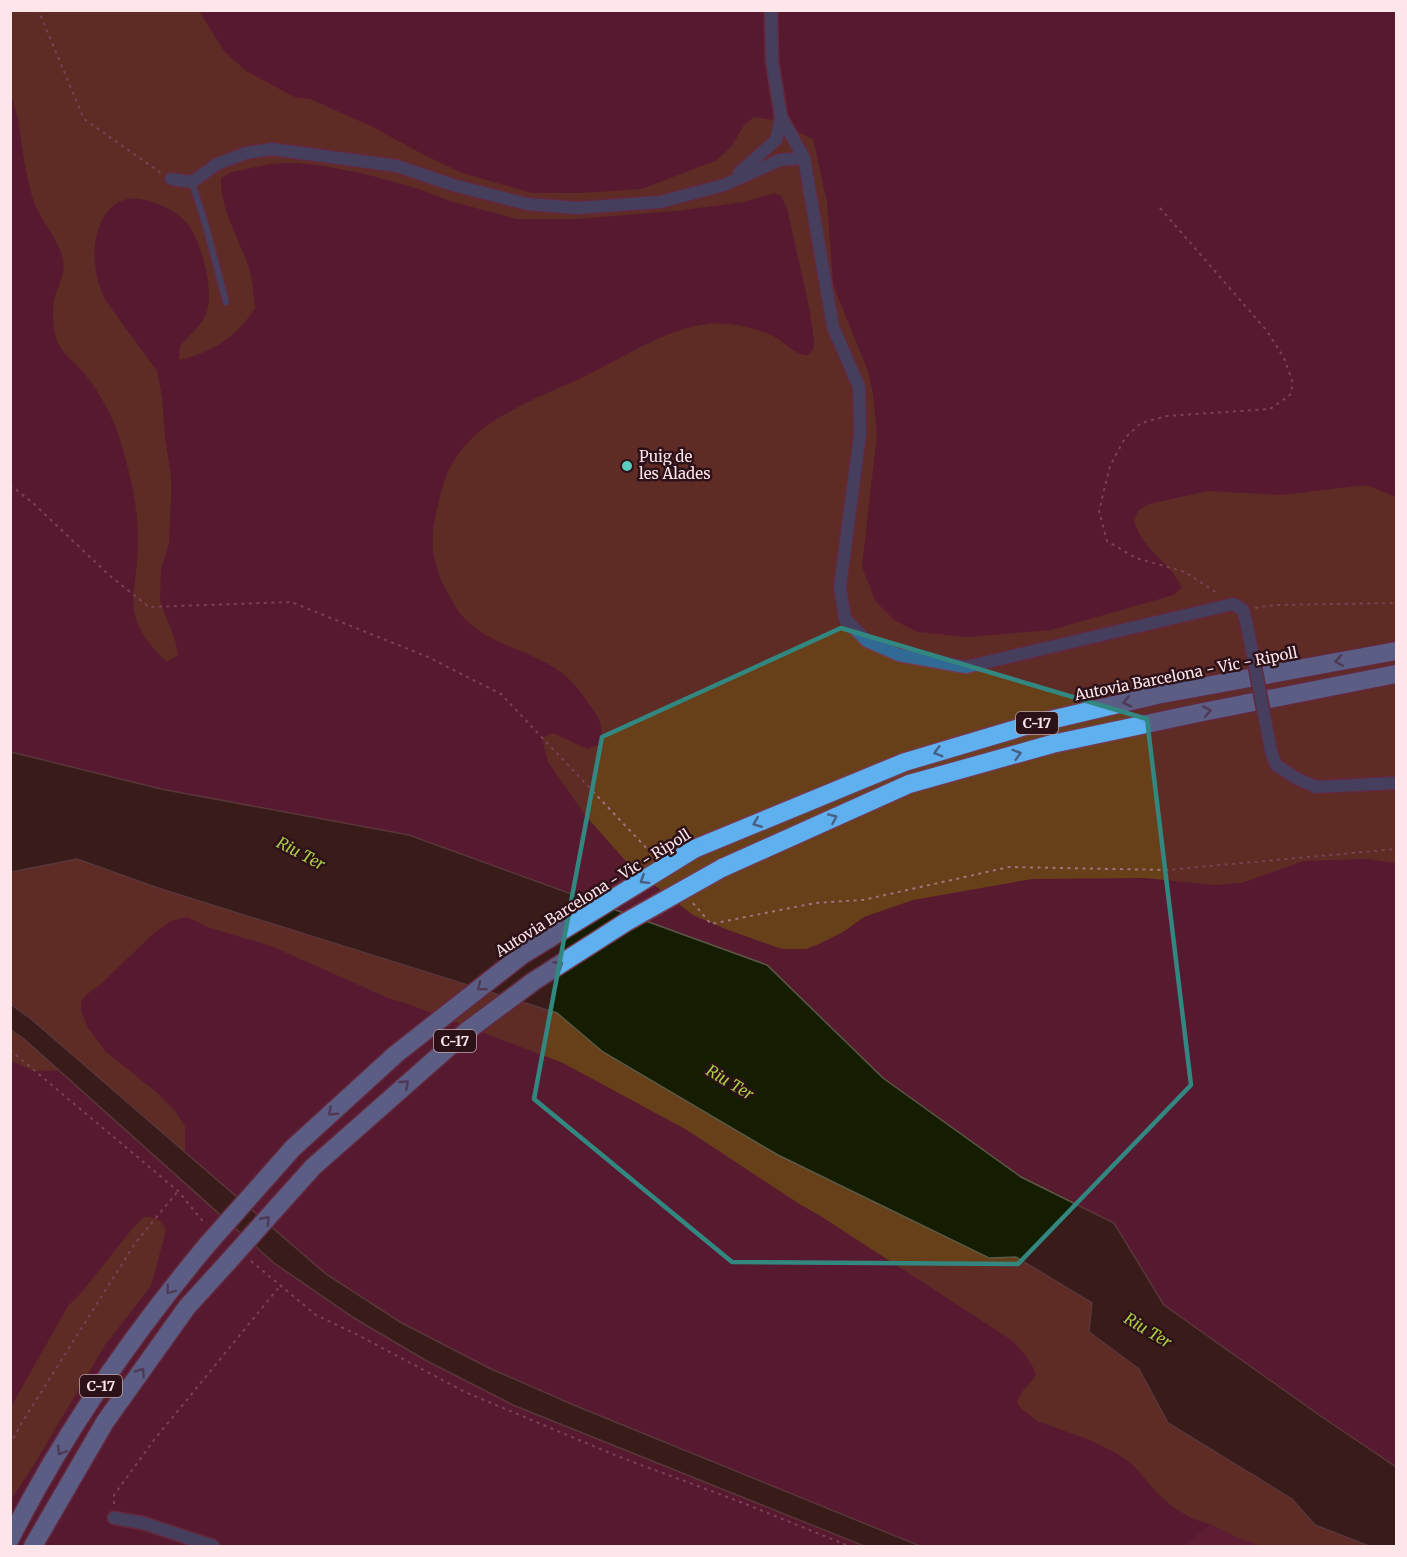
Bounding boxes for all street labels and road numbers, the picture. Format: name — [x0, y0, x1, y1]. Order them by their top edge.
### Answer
street label: Autovia Barcelona - Vic - Ripoll — [1072, 642, 1299, 705]
road number: C-17 — [1016, 712, 1058, 734]
street label: Autovia Barcelona - Vic - Ripoll — [491, 824, 694, 961]
road number: C-17 — [434, 1030, 476, 1052]
road number: C-17 — [80, 1375, 122, 1397]

